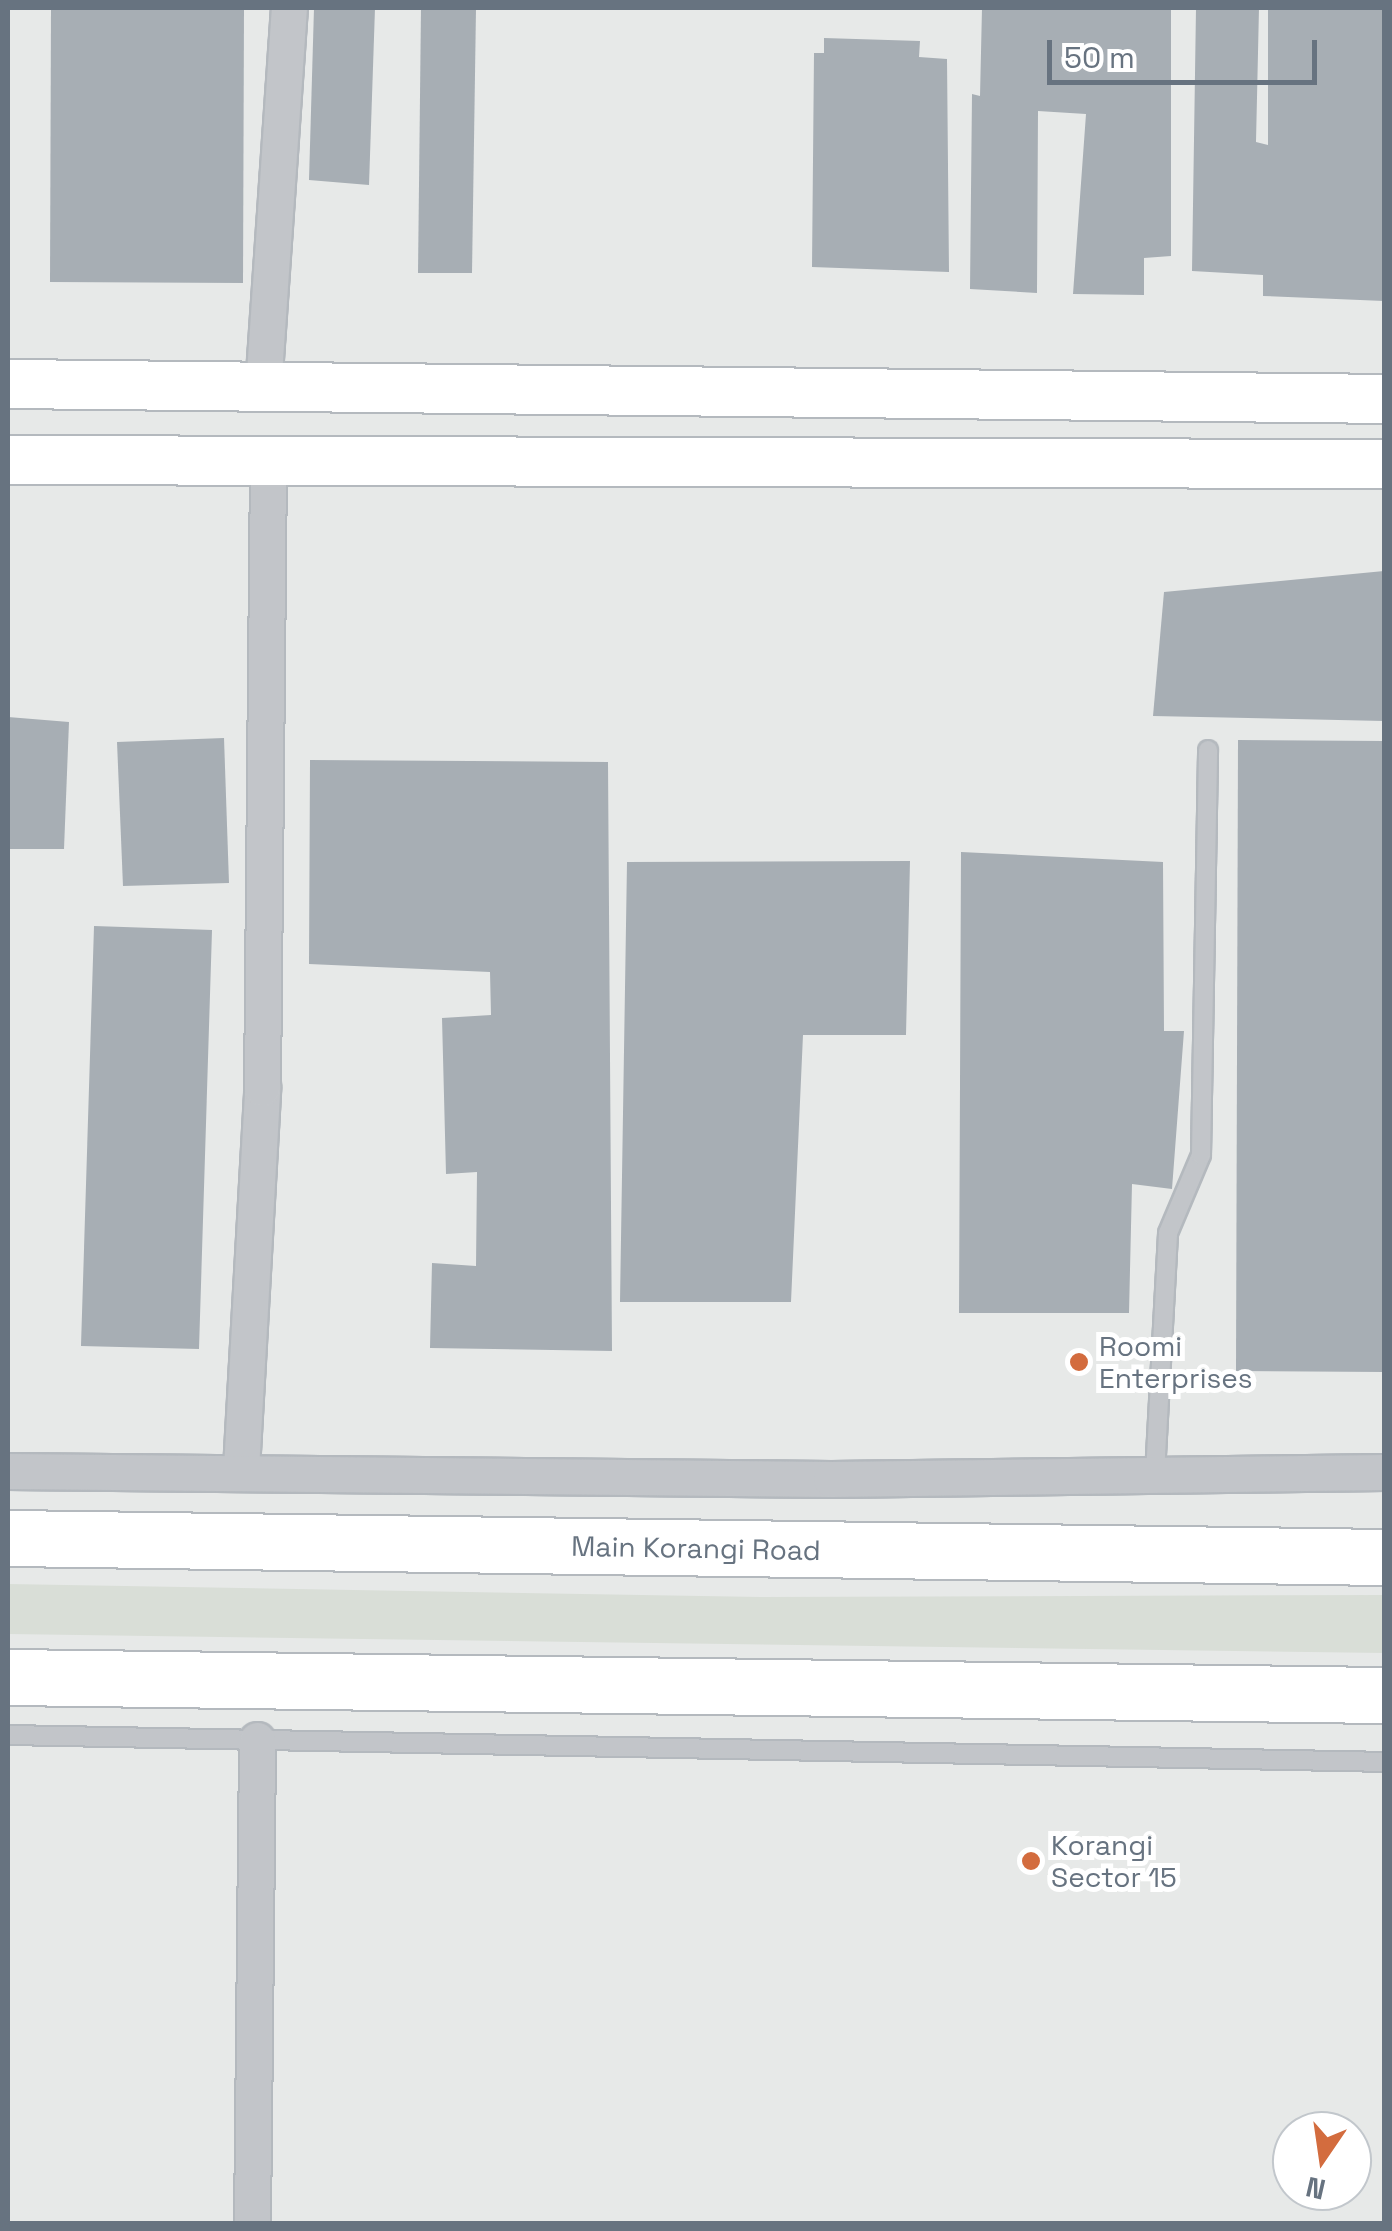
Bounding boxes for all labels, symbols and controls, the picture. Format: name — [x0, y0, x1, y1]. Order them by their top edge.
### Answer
scale bar — [1052, 20, 1322, 82]
text: 50 m — [1064, 38, 1135, 77]
place label: Roomi Enterprises — [1099, 1329, 1253, 1395]
marker: Roomi Enterprises — [1068, 1351, 1090, 1373]
street label: Main Korangi Road — [571, 1529, 821, 1567]
place label: Korangi Sector 15 — [1051, 1828, 1177, 1894]
marker: Korangi Sector 15 — [1020, 1850, 1042, 1872]
north arrow — [1272, 2111, 1372, 2211]
text: N — [1303, 2169, 1329, 2208]

